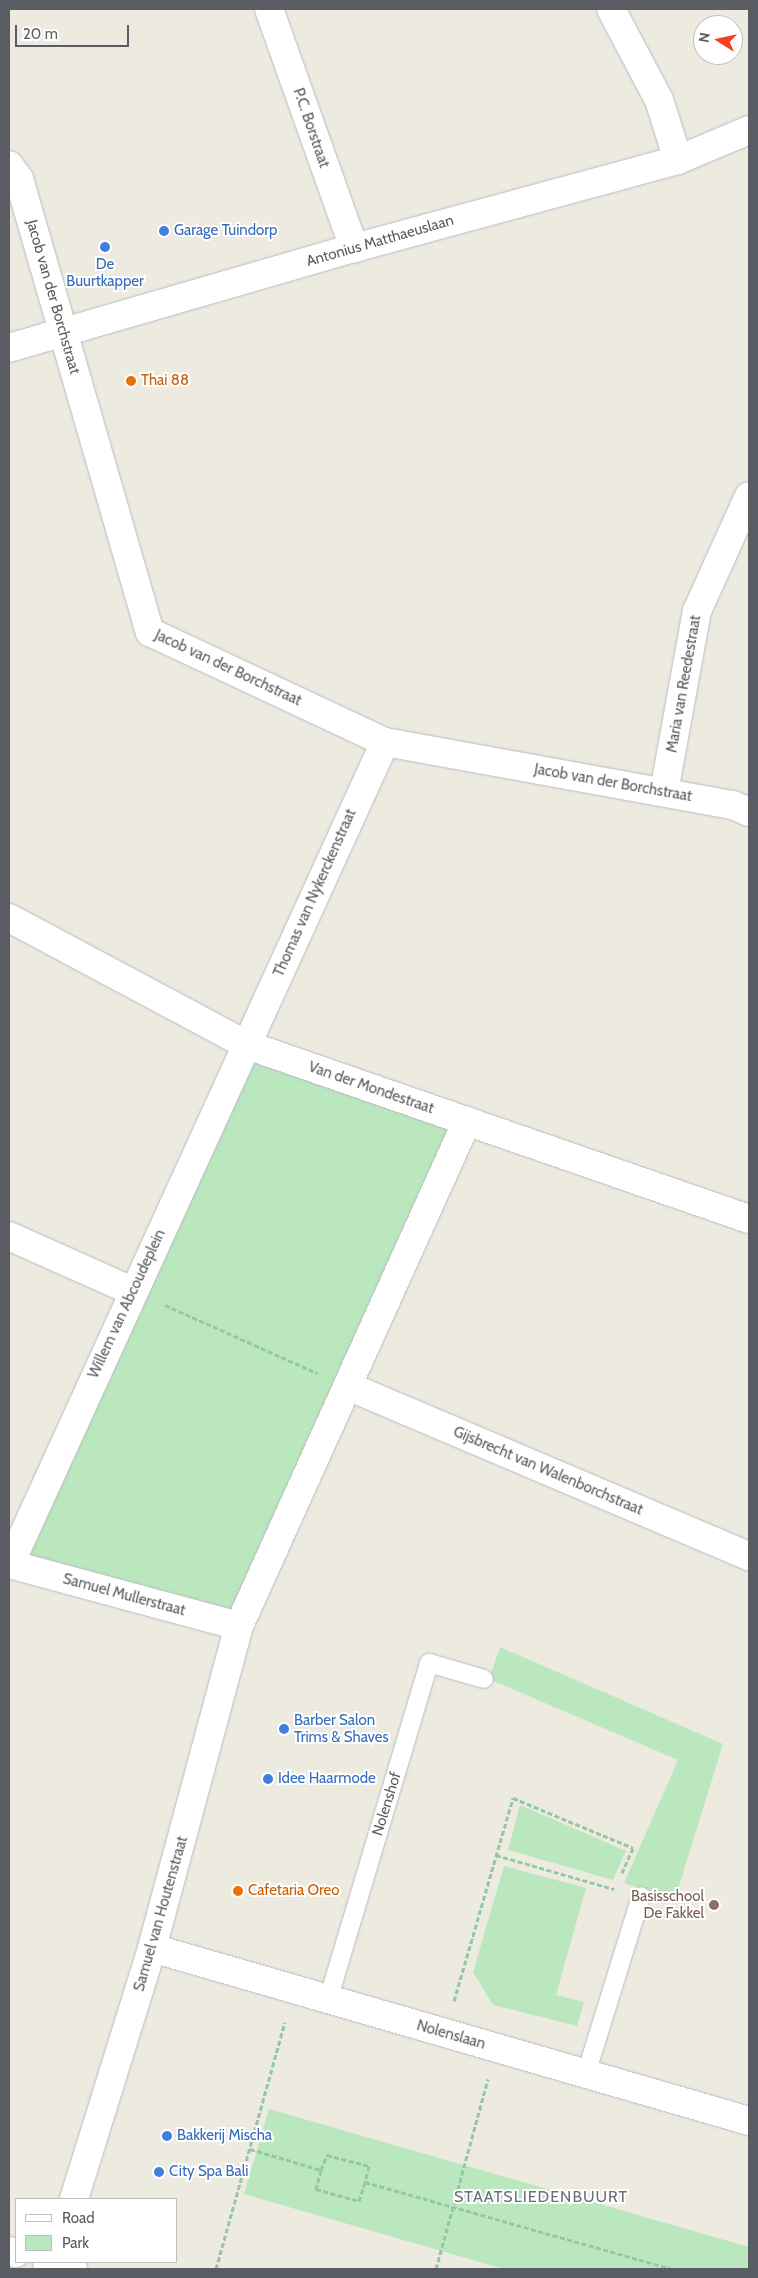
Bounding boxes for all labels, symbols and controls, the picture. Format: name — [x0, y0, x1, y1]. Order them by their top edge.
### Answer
scale bar — [18, 15, 131, 47]
north arrow — [693, 15, 743, 65]
text: 20 m — [23, 25, 58, 43]
text: N — [694, 31, 714, 44]
street label: P.C. Borstraat — [289, 86, 333, 170]
street label: Antonius Matthaeuslaan — [304, 211, 456, 271]
street label: Jacob van der Borchstraat — [22, 218, 84, 376]
place label: Garage Tuindorp — [174, 222, 277, 240]
marker: Garage Tuindorp — [158, 225, 170, 237]
marker: De Buurtkapper — [99, 241, 111, 253]
place label: De Buurtkapper — [66, 255, 144, 290]
place label: Thai 88 — [141, 372, 189, 390]
marker: Thai 88 — [125, 375, 137, 387]
street label: Maria van Reedestraat — [663, 614, 705, 754]
street label: Jacob van der Borchstraat — [152, 626, 304, 710]
street label: Jacob van der Borchstraat — [533, 760, 693, 806]
street label: Thomas van Nykerckenstraat — [270, 806, 360, 980]
street label: Van der Mondestraat — [306, 1058, 436, 1118]
street label: Willem van Abcoudeplein — [85, 1227, 169, 1381]
street label: Gijsbrecht van Walenborchstraat — [451, 1423, 645, 1519]
street label: Samuel Mullerstraat — [61, 1570, 187, 1620]
place label: Barber Salon Trims & Shaves — [294, 1711, 389, 1746]
marker: Barber Salon Trims & Shaves — [278, 1723, 290, 1735]
place label: Idee Haarmode — [278, 1770, 376, 1788]
street label: Nolenshof — [369, 1770, 405, 1838]
marker: Idee Haarmode — [262, 1773, 274, 1785]
street label: Samuel van Houtenstraat — [130, 1834, 192, 1994]
place label: Cafetaria Oreo — [248, 1882, 340, 1900]
marker: Cafetaria Oreo — [232, 1885, 244, 1897]
place label: Basisschool De Fakkel — [631, 1887, 704, 1922]
marker: Basisschool De Fakkel — [708, 1899, 720, 1911]
street label: Nolenslaan — [415, 2017, 487, 2053]
place label: Bakkerij Mischa — [177, 2127, 272, 2145]
marker: Bakkerij Mischa — [161, 2130, 173, 2142]
place label: City Spa Bali — [169, 2163, 248, 2181]
marker: City Spa Bali — [153, 2166, 165, 2178]
district label: STAATSLIEDENBUURT — [452, 2187, 630, 2207]
legend — [15, 2198, 178, 2263]
text: Road — [62, 2209, 95, 2227]
text: Park — [62, 2234, 89, 2252]

